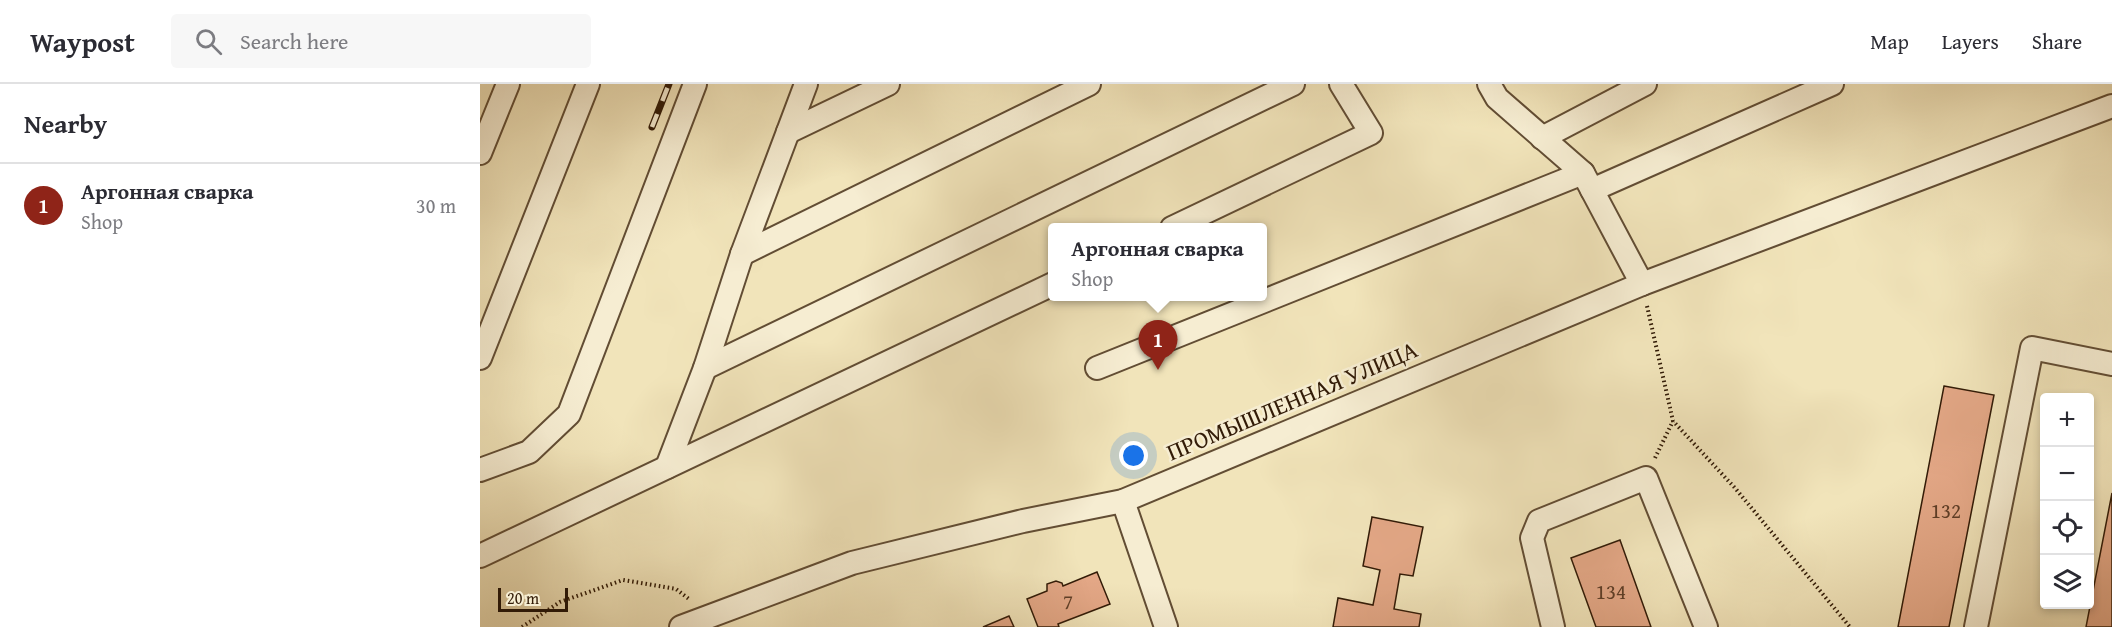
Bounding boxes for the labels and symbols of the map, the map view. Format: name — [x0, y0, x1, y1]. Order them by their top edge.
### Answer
pin: 1 — [1138, 320, 1178, 370]
street label: ПРОМЫШЛЕННАЯ УЛИЦА — [1161, 332, 1423, 469]
your location — [1119, 441, 1148, 470]
house number: 132 — [1931, 495, 1961, 526]
house number: 134 — [1596, 576, 1626, 607]
scale bar — [498, 585, 568, 612]
house number: 7 — [1063, 586, 1073, 617]

